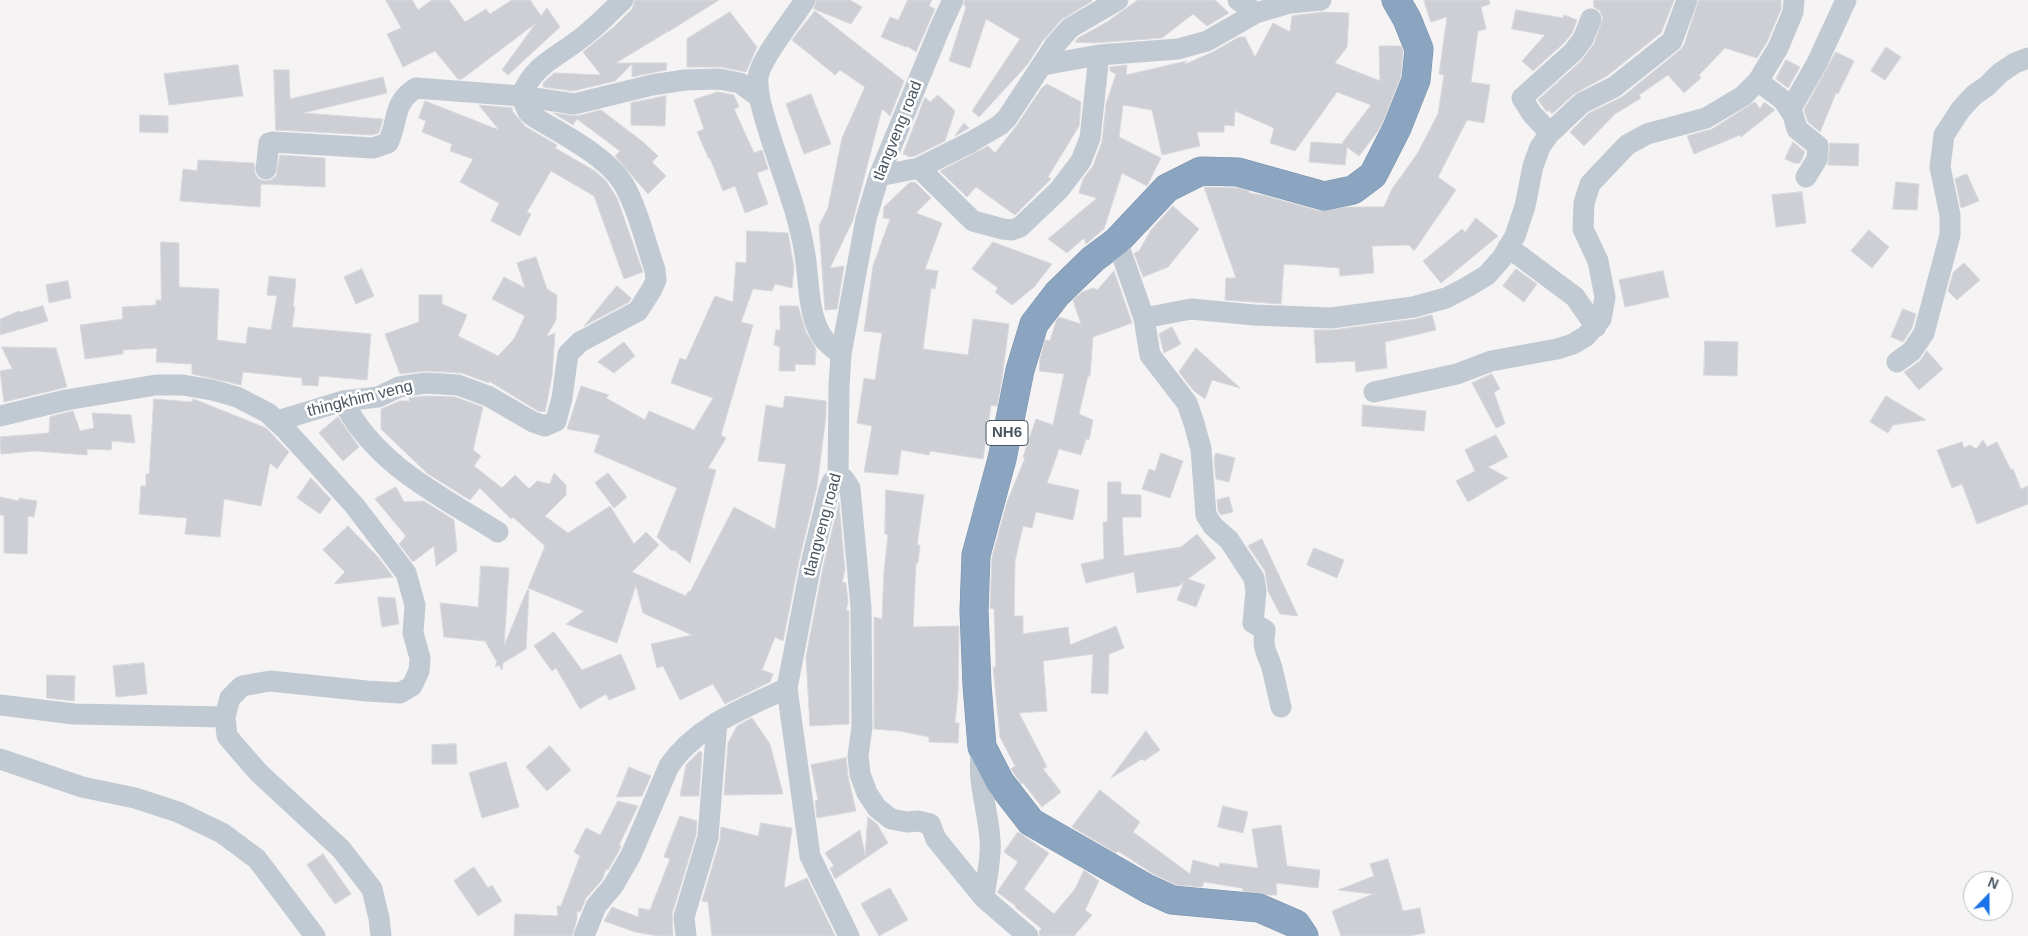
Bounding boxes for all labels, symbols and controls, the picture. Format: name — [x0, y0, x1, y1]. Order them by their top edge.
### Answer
street label: tlangveng road — [869, 78, 927, 184]
street label: thingkhim veng — [305, 377, 415, 421]
road number: NH6 — [986, 420, 1028, 446]
street label: tlangveng road — [800, 471, 846, 579]
north arrow — [1963, 871, 2013, 921]
text: N — [1986, 874, 2001, 892]

